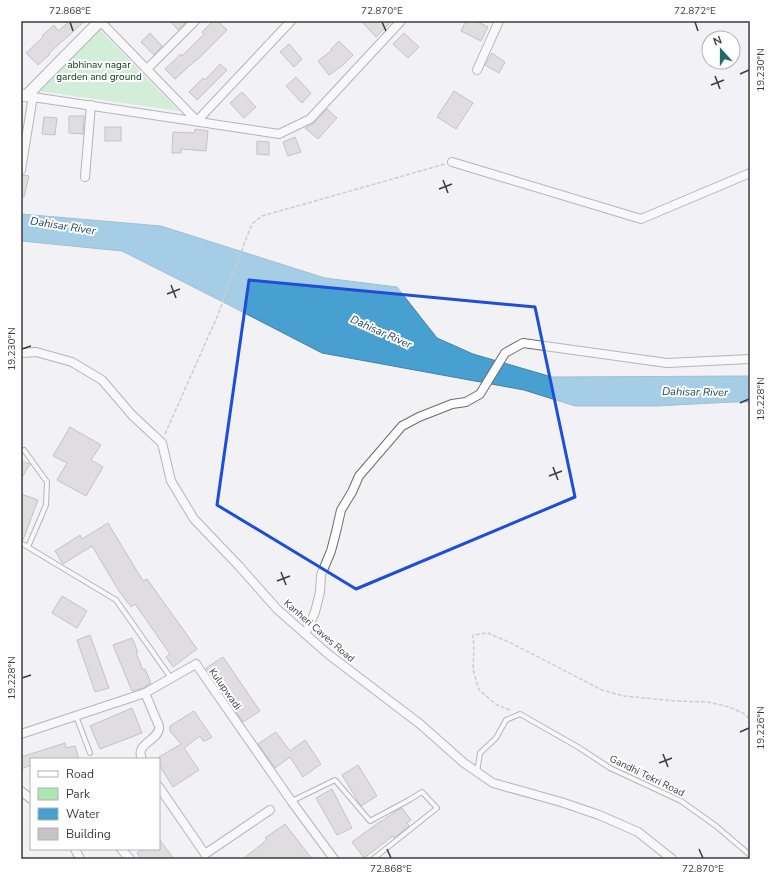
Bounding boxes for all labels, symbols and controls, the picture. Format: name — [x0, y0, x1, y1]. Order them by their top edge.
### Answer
text: 72.868°E — [49, 4, 91, 18]
text: 72.870°E — [361, 4, 403, 18]
text: 72.872°E — [674, 4, 716, 18]
north arrow — [701, 30, 741, 70]
text: N — [711, 33, 724, 50]
text: 19.230°N — [754, 48, 768, 92]
park label: abhinav nagar garden and ground — [56, 58, 142, 84]
water label: Dahisar River — [29, 213, 98, 239]
water label: Dahisar River — [348, 312, 415, 353]
text: 19.230°N — [5, 327, 19, 371]
text: 19.228°N — [754, 377, 768, 421]
water label: Dahisar River — [662, 384, 729, 400]
street label: Kanheri Caves Road — [281, 596, 358, 666]
text: 19.228°N — [5, 656, 19, 700]
street label: Kulupwadi — [206, 665, 244, 713]
text: 19.226°N — [754, 706, 768, 750]
street label: Gandhi Tekri Road — [607, 752, 687, 800]
legend — [30, 758, 160, 850]
text: Road — [66, 766, 94, 782]
text: Park — [66, 786, 91, 802]
text: Water — [66, 806, 100, 822]
text: Building — [66, 826, 111, 842]
text: 72.868°E — [370, 862, 412, 876]
text: 72.870°E — [682, 862, 724, 876]

